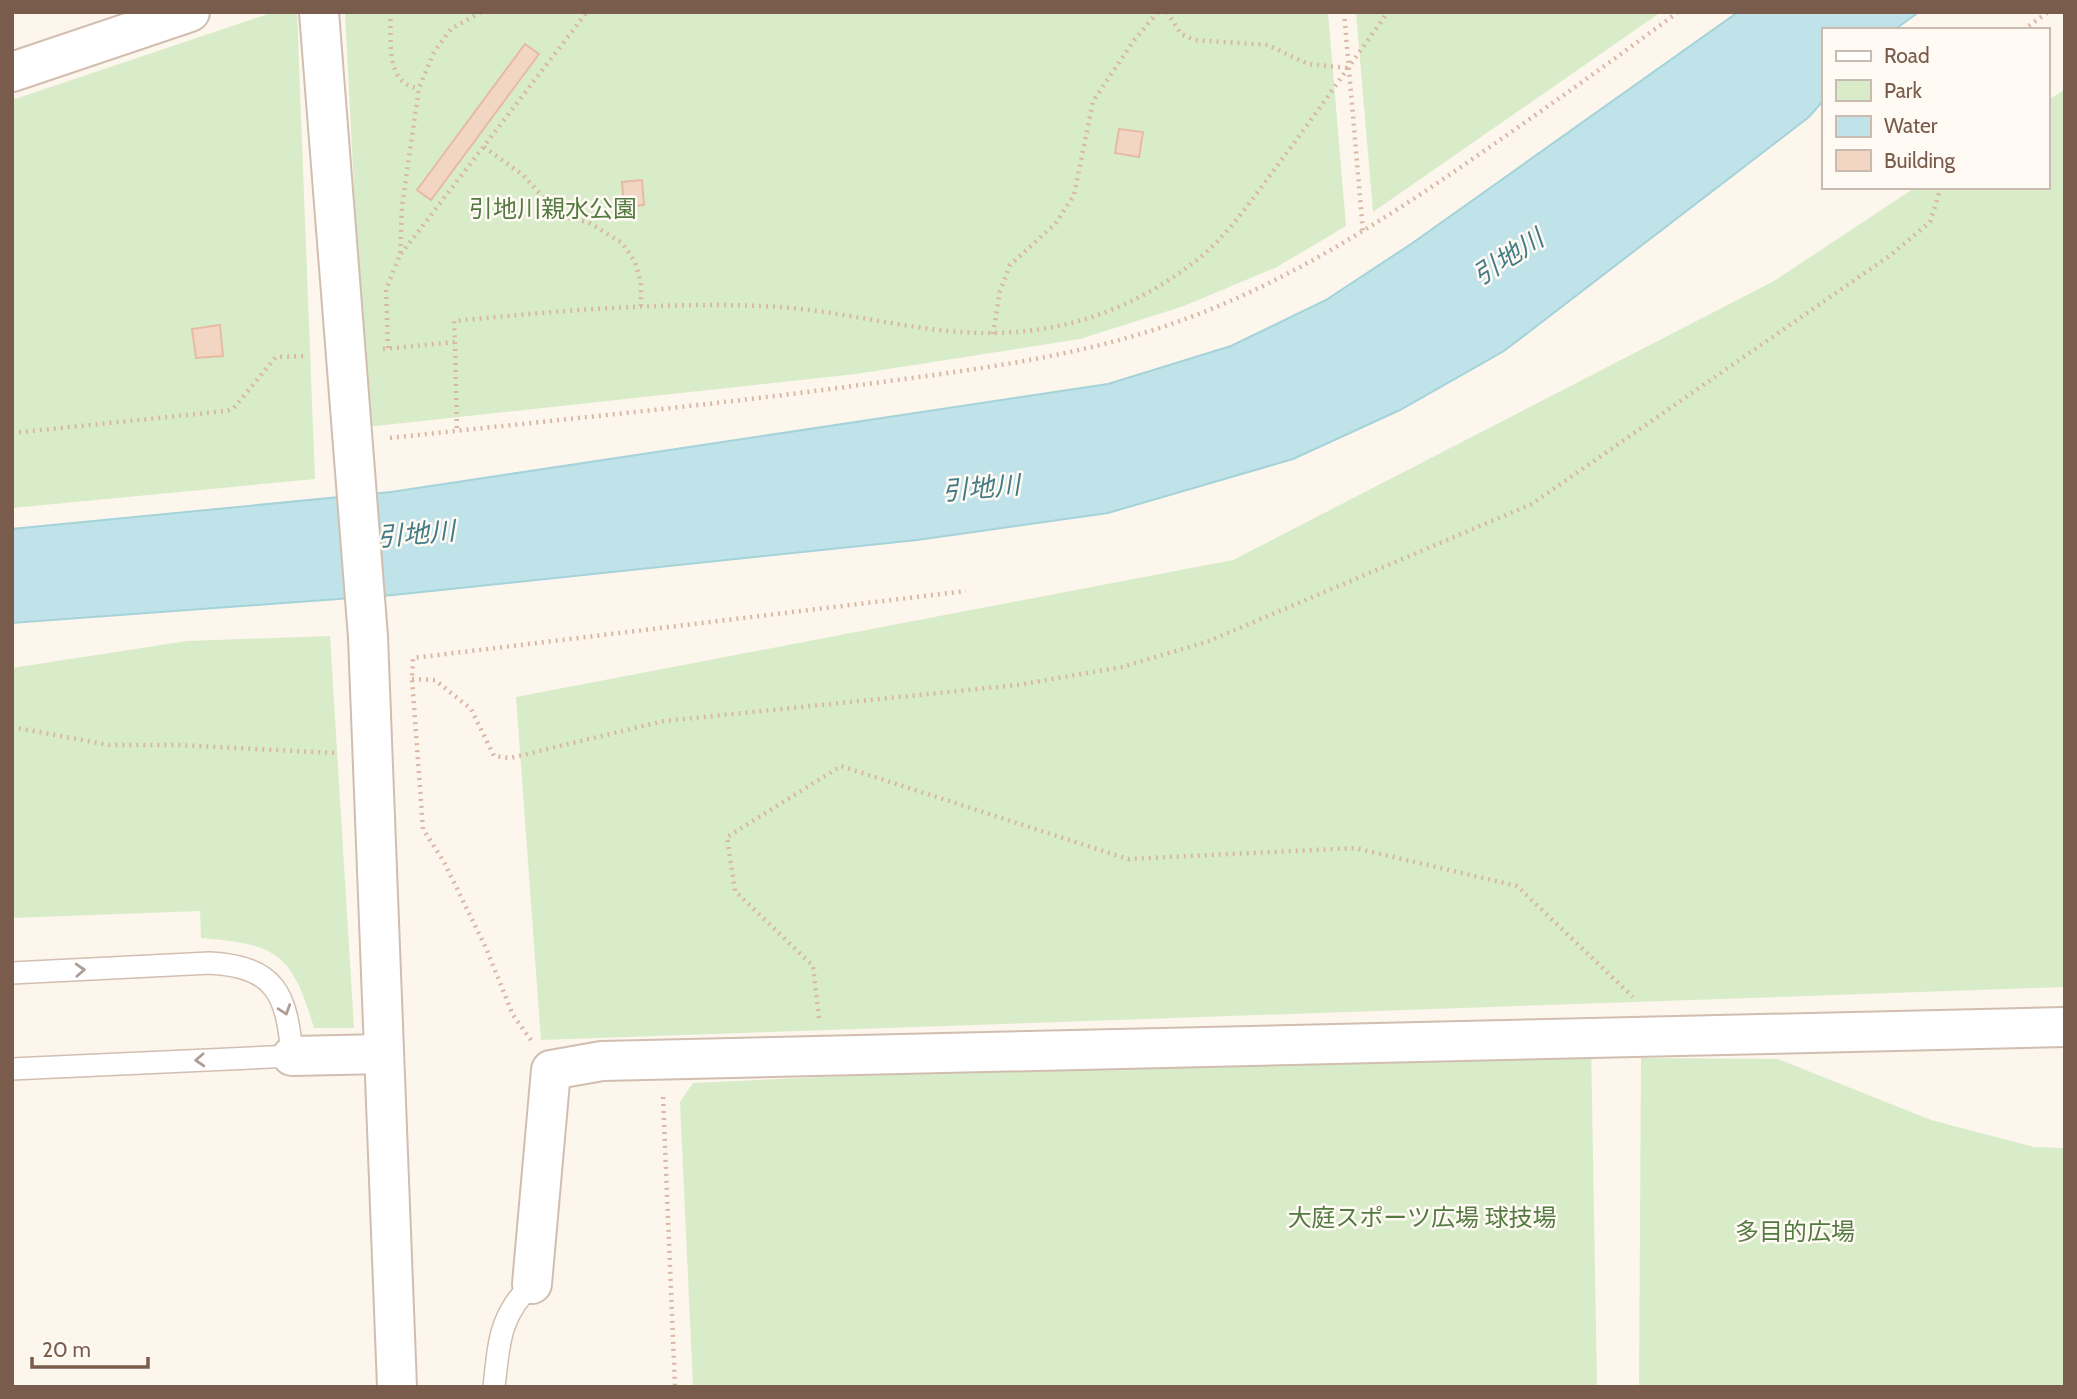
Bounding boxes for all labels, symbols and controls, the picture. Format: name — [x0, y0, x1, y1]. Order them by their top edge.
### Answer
legend — [1822, 28, 2049, 189]
text: Road — [1884, 43, 1930, 68]
text: Park — [1884, 78, 1922, 103]
text: Water — [1884, 113, 1938, 138]
text: Building — [1884, 148, 1956, 173]
park label: 引地川親水公園 — [469, 194, 637, 223]
water label: 引地川 — [1467, 221, 1552, 292]
water label: 引地川 — [941, 468, 1024, 507]
water label: 引地川 — [376, 514, 459, 553]
one-way arrow — [75, 962, 86, 977]
one-way arrow — [276, 1004, 291, 1016]
one-way arrow — [194, 1053, 205, 1068]
park label: 大庭スポーツ広場 球技場 — [1288, 1203, 1556, 1232]
park label: 多目的広場 — [1735, 1217, 1855, 1246]
scale bar — [32, 1326, 147, 1370]
text: 20 m — [42, 1337, 91, 1362]

